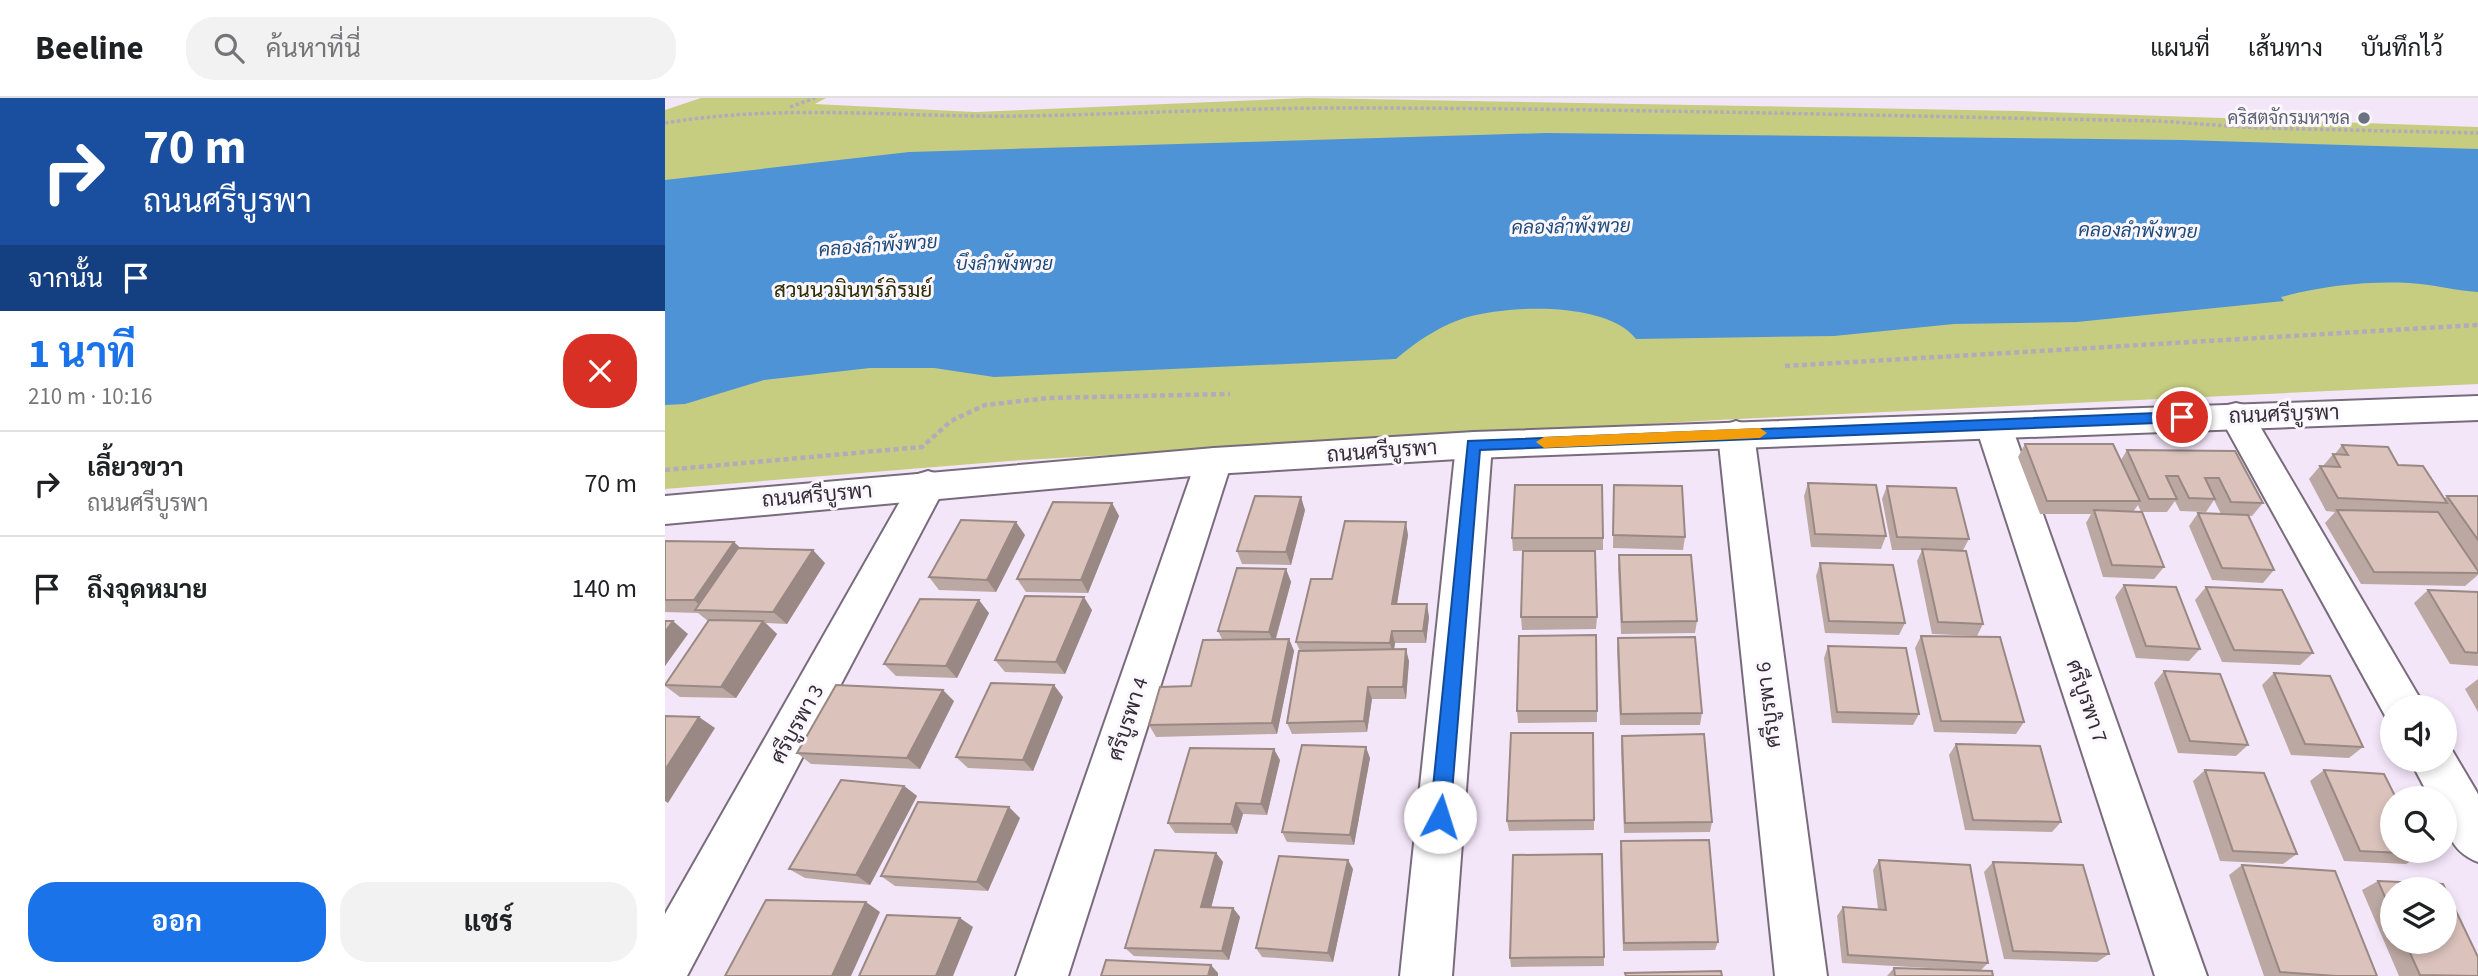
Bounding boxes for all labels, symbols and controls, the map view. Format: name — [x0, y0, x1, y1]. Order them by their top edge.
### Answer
search box — [186, 17, 676, 80]
text: Beeline — [35, 25, 144, 72]
icon: search — [210, 29, 248, 67]
text: ค้นหาที่นี่ — [266, 30, 361, 67]
text: แผนที่ — [2150, 31, 2210, 66]
text: เส้นทาง — [2248, 31, 2323, 66]
text: บันทึกไว้ — [2361, 31, 2443, 66]
place label: คริสตจักรมหาชล — [2227, 106, 2350, 131]
marker: คริสตจักรมหาชล — [2356, 110, 2372, 126]
text: 70 m — [143, 113, 247, 183]
icon: right — [28, 126, 119, 217]
text: ถนนศรีบูรพา — [143, 179, 312, 225]
water label: คลองลำพังพวย — [1511, 213, 1631, 242]
water label: คลองลำพังพวย — [2078, 217, 2198, 246]
water label: คลองลำพังพวย — [818, 229, 939, 264]
water label: บึงลำพังพวย — [955, 251, 1053, 278]
icon: arrive — [117, 259, 155, 297]
text: จากนั้น — [28, 260, 103, 297]
park label: สวนนวมินทร์ภิรมย์ — [774, 275, 932, 305]
text: 1 นาที — [28, 324, 136, 384]
button: close — [563, 334, 637, 408]
text: 210 m · 10:16 — [28, 380, 152, 413]
pin — [2152, 387, 2212, 447]
street label: ถนนศรีบูรพา — [2228, 397, 2340, 431]
icon: arrive — [2163, 398, 2201, 436]
street label: ถนนศรีบูรพา — [1326, 432, 1438, 470]
text: เลี้ยวขวา — [87, 449, 184, 486]
icon: right — [28, 465, 66, 503]
text: 70 m — [584, 465, 637, 502]
street label: ถนนศรีบูรพา — [761, 475, 873, 515]
text: ถนนศรีบูรพา — [87, 487, 208, 520]
icon: arrive — [28, 570, 66, 608]
text: 140 m — [571, 570, 637, 607]
text: ถึงจุดหมาย — [87, 571, 208, 608]
street label: ศรีบูรพา 7 — [2059, 655, 2115, 747]
street label: ศรีบูรพา 6 — [1748, 660, 1788, 750]
street label: ศรีบูรพา 4 — [1100, 673, 1156, 765]
street label: ศรีบูรพา 3 — [763, 679, 831, 769]
map controls — [2380, 695, 2457, 954]
button: sound — [2380, 695, 2457, 772]
position arrow — [1403, 780, 1477, 854]
button: search — [2380, 786, 2457, 863]
button: layers — [2380, 877, 2457, 954]
button: ออก — [28, 882, 326, 962]
button: แชร์ — [340, 882, 637, 962]

